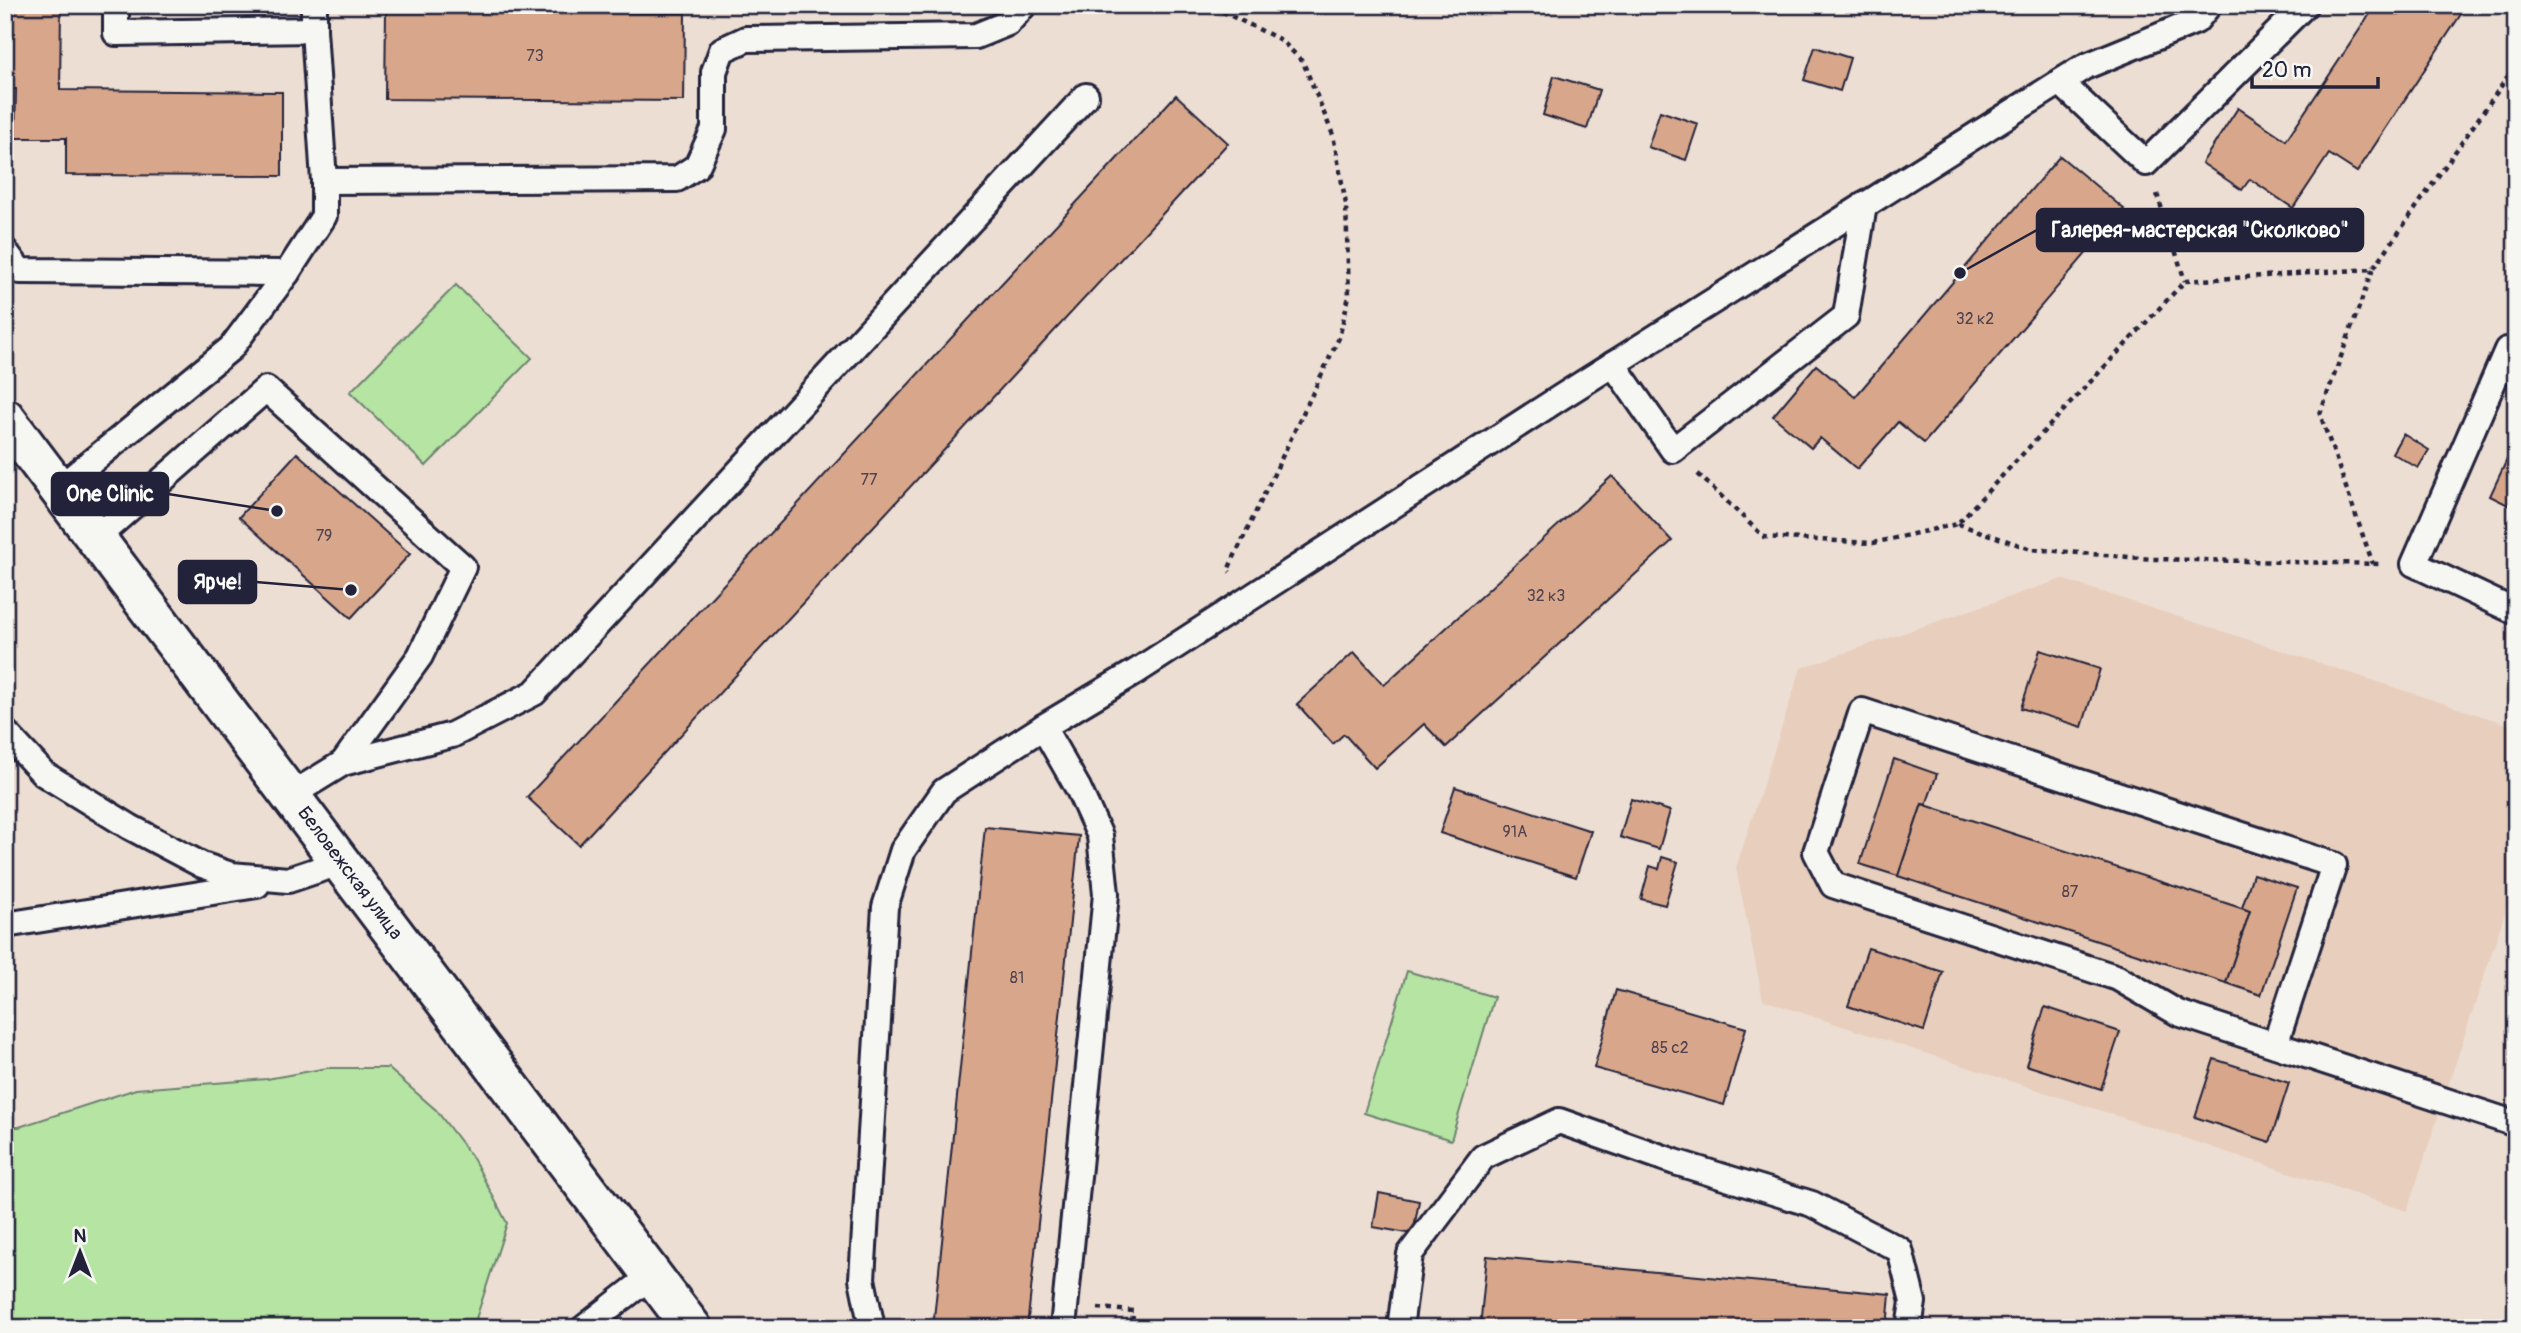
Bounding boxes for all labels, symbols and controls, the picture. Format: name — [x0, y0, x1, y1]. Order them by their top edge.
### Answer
house number: 73 — [526, 46, 544, 66]
scale bar — [2252, 46, 2378, 90]
text: 20 m — [2262, 57, 2311, 84]
callout: Галерея-мастерская "Сколково" — [2037, 209, 2363, 251]
text: Галерея-мастерская "Сколково" — [2051, 217, 2349, 244]
house number: 32 к2 — [1956, 309, 1994, 329]
house number: 77 — [861, 470, 878, 490]
callout: One Clinic — [52, 473, 168, 515]
text: One Clinic — [66, 481, 154, 508]
house number: 79 — [316, 526, 332, 546]
callout: Ярче! — [179, 561, 256, 603]
text: Ярче! — [193, 569, 243, 596]
house number: 32 к3 — [1527, 586, 1565, 606]
street label: Беловежская улица — [292, 802, 408, 944]
house number: 91А — [1503, 822, 1527, 842]
house number: 87 — [2062, 882, 2079, 902]
house number: 81 — [1010, 968, 1024, 988]
house number: 85 с2 — [1651, 1038, 1689, 1058]
north arrow — [46, 1218, 116, 1288]
text: N — [74, 1224, 87, 1248]

